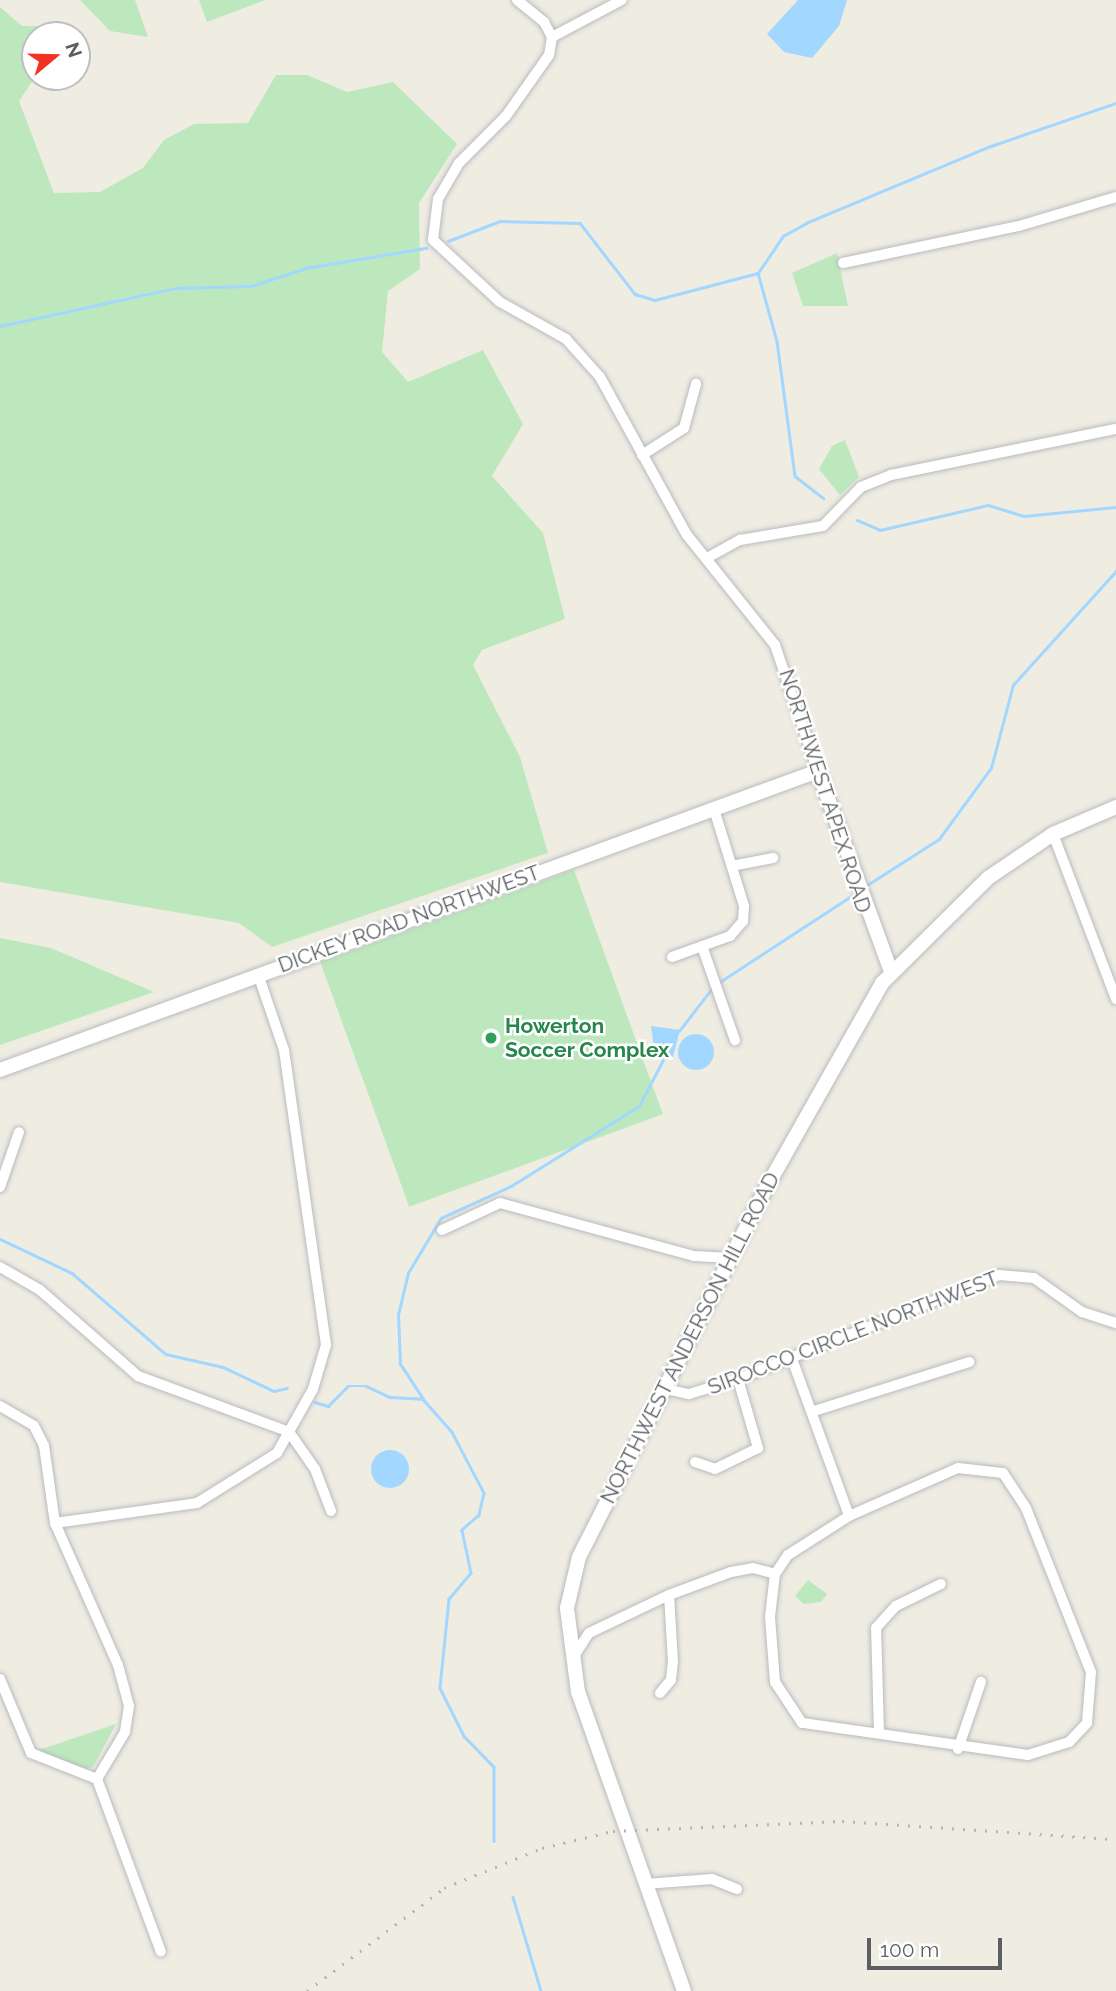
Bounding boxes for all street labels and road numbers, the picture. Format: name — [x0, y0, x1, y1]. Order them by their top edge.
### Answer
street label: NORTHWEST APEX ROAD — [773, 665, 877, 917]
street label: DICKEY ROAD NORTHWEST — [274, 860, 544, 978]
street label: NORTHWEST ANDERSON HILL ROAD — [595, 1167, 785, 1509]
street label: SIROCCO CIRCLE NORTHWEST — [704, 1266, 1002, 1400]

